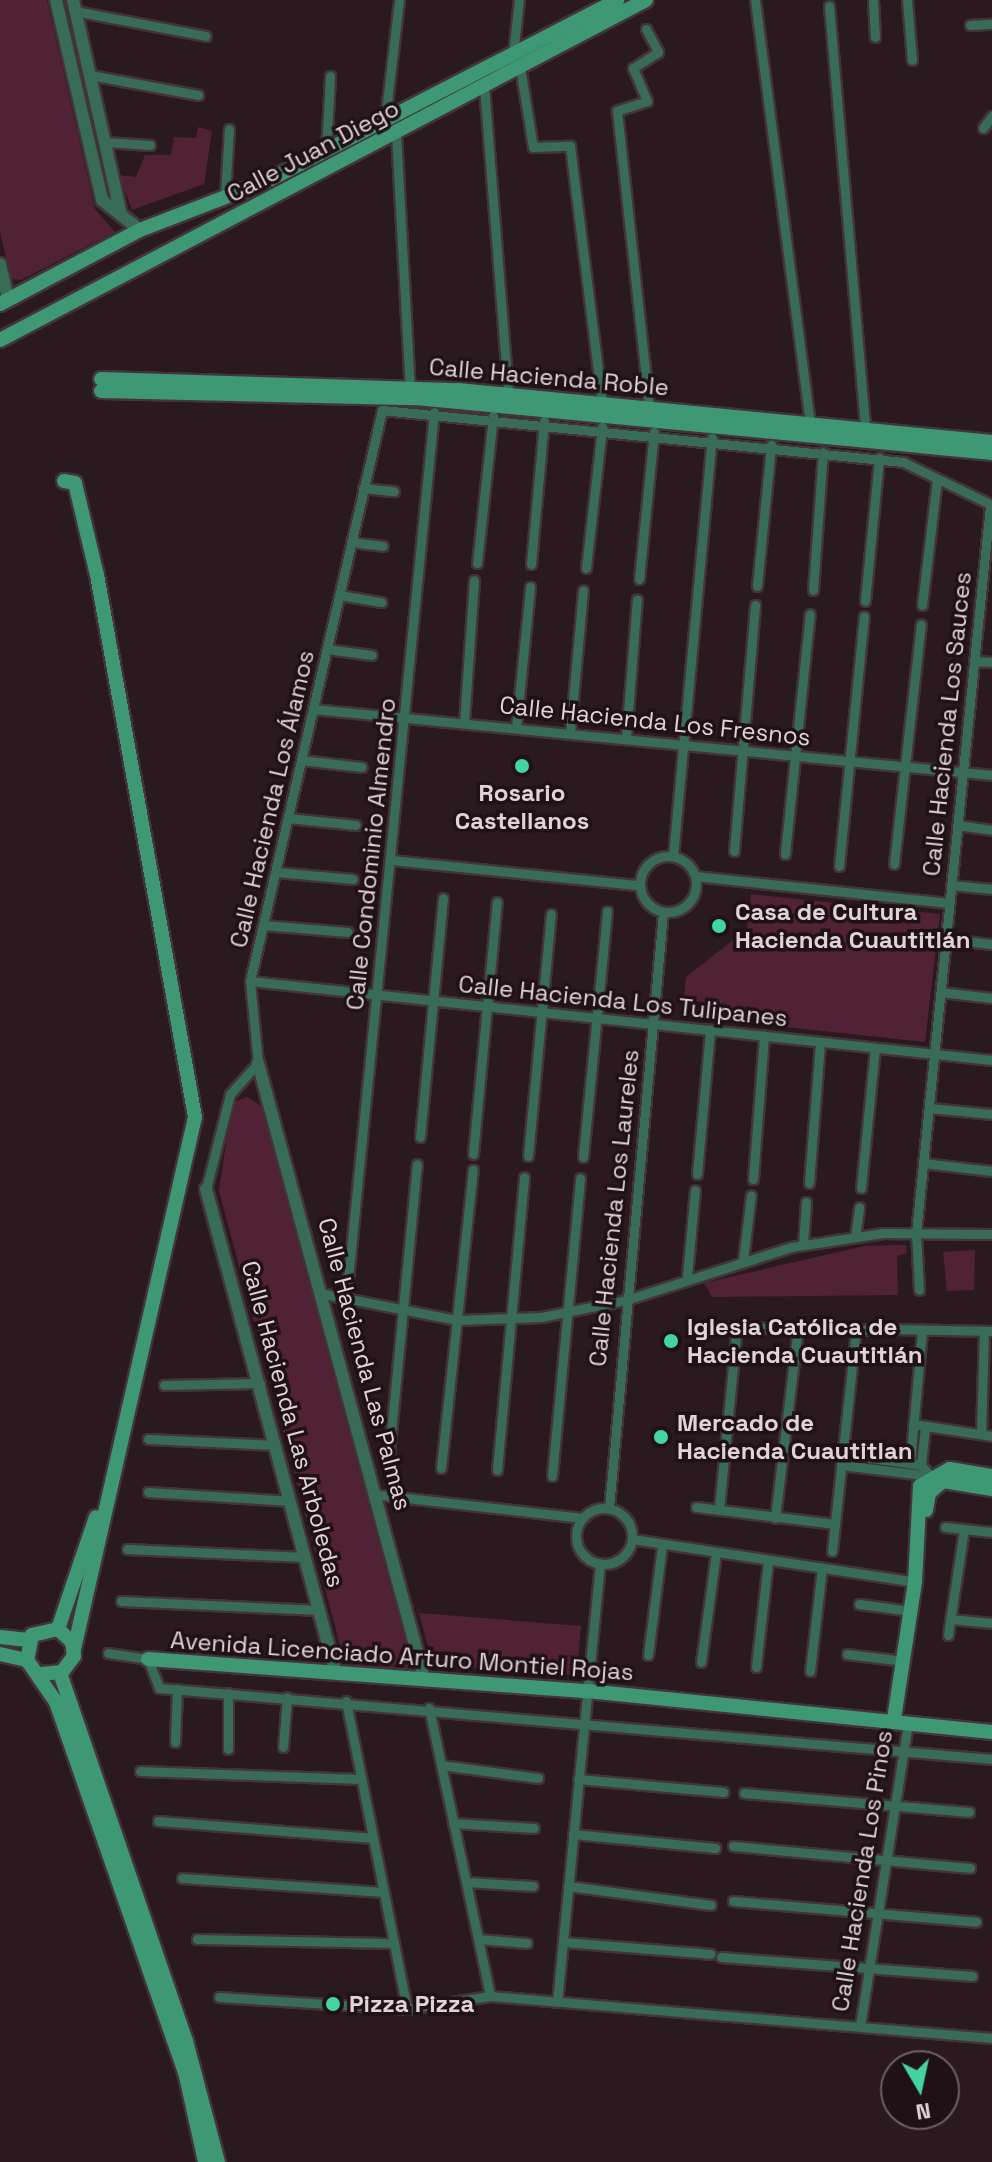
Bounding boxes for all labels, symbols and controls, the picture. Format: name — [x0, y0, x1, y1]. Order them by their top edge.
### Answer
street label: Calle Juan Diego — [222, 94, 404, 208]
street label: Calle Hacienda Roble — [428, 352, 670, 402]
street label: Calle Hacienda Los Sauces — [917, 570, 977, 878]
street label: Calle Hacienda Los Álamos — [224, 647, 320, 951]
street label: Calle Hacienda Los Fresnos — [498, 690, 812, 752]
street label: Calle Condominio Almendro — [340, 696, 402, 1012]
marker: Rosario Castellanos — [513, 757, 531, 775]
place label: Rosario Castellanos — [455, 779, 589, 835]
place label: Casa de Cultura Hacienda Cuautitlán — [735, 898, 971, 954]
marker: Casa de Cultura Hacienda Cuautitlán — [710, 917, 728, 935]
street label: Calle Hacienda Los Tulipanes — [457, 969, 789, 1033]
street label: Calle Hacienda Los Laureles — [583, 1048, 645, 1368]
street label: Calle Hacienda Las Palmas — [312, 1215, 418, 1513]
street label: Calle Hacienda Las Arboledas — [235, 1257, 351, 1591]
place label: Iglesia Católica de Hacienda Cuautitlán — [687, 1313, 923, 1369]
marker: Iglesia Católica de Hacienda Cuautitlán — [662, 1332, 680, 1350]
place label: Mercado de Hacienda Cuautitlan — [677, 1409, 913, 1465]
marker: Mercado de Hacienda Cuautitlan — [652, 1428, 670, 1446]
street label: Avenida Licenciado Arturo Montiel Rojas — [169, 1625, 635, 1687]
street label: Calle Hacienda Los Pinos — [826, 1728, 898, 2014]
place label: Pizza Pizza — [349, 1990, 474, 2018]
marker: Pizza Pizza — [324, 1995, 342, 2013]
north arrow — [880, 2050, 960, 2130]
text: N — [914, 2097, 933, 2127]

